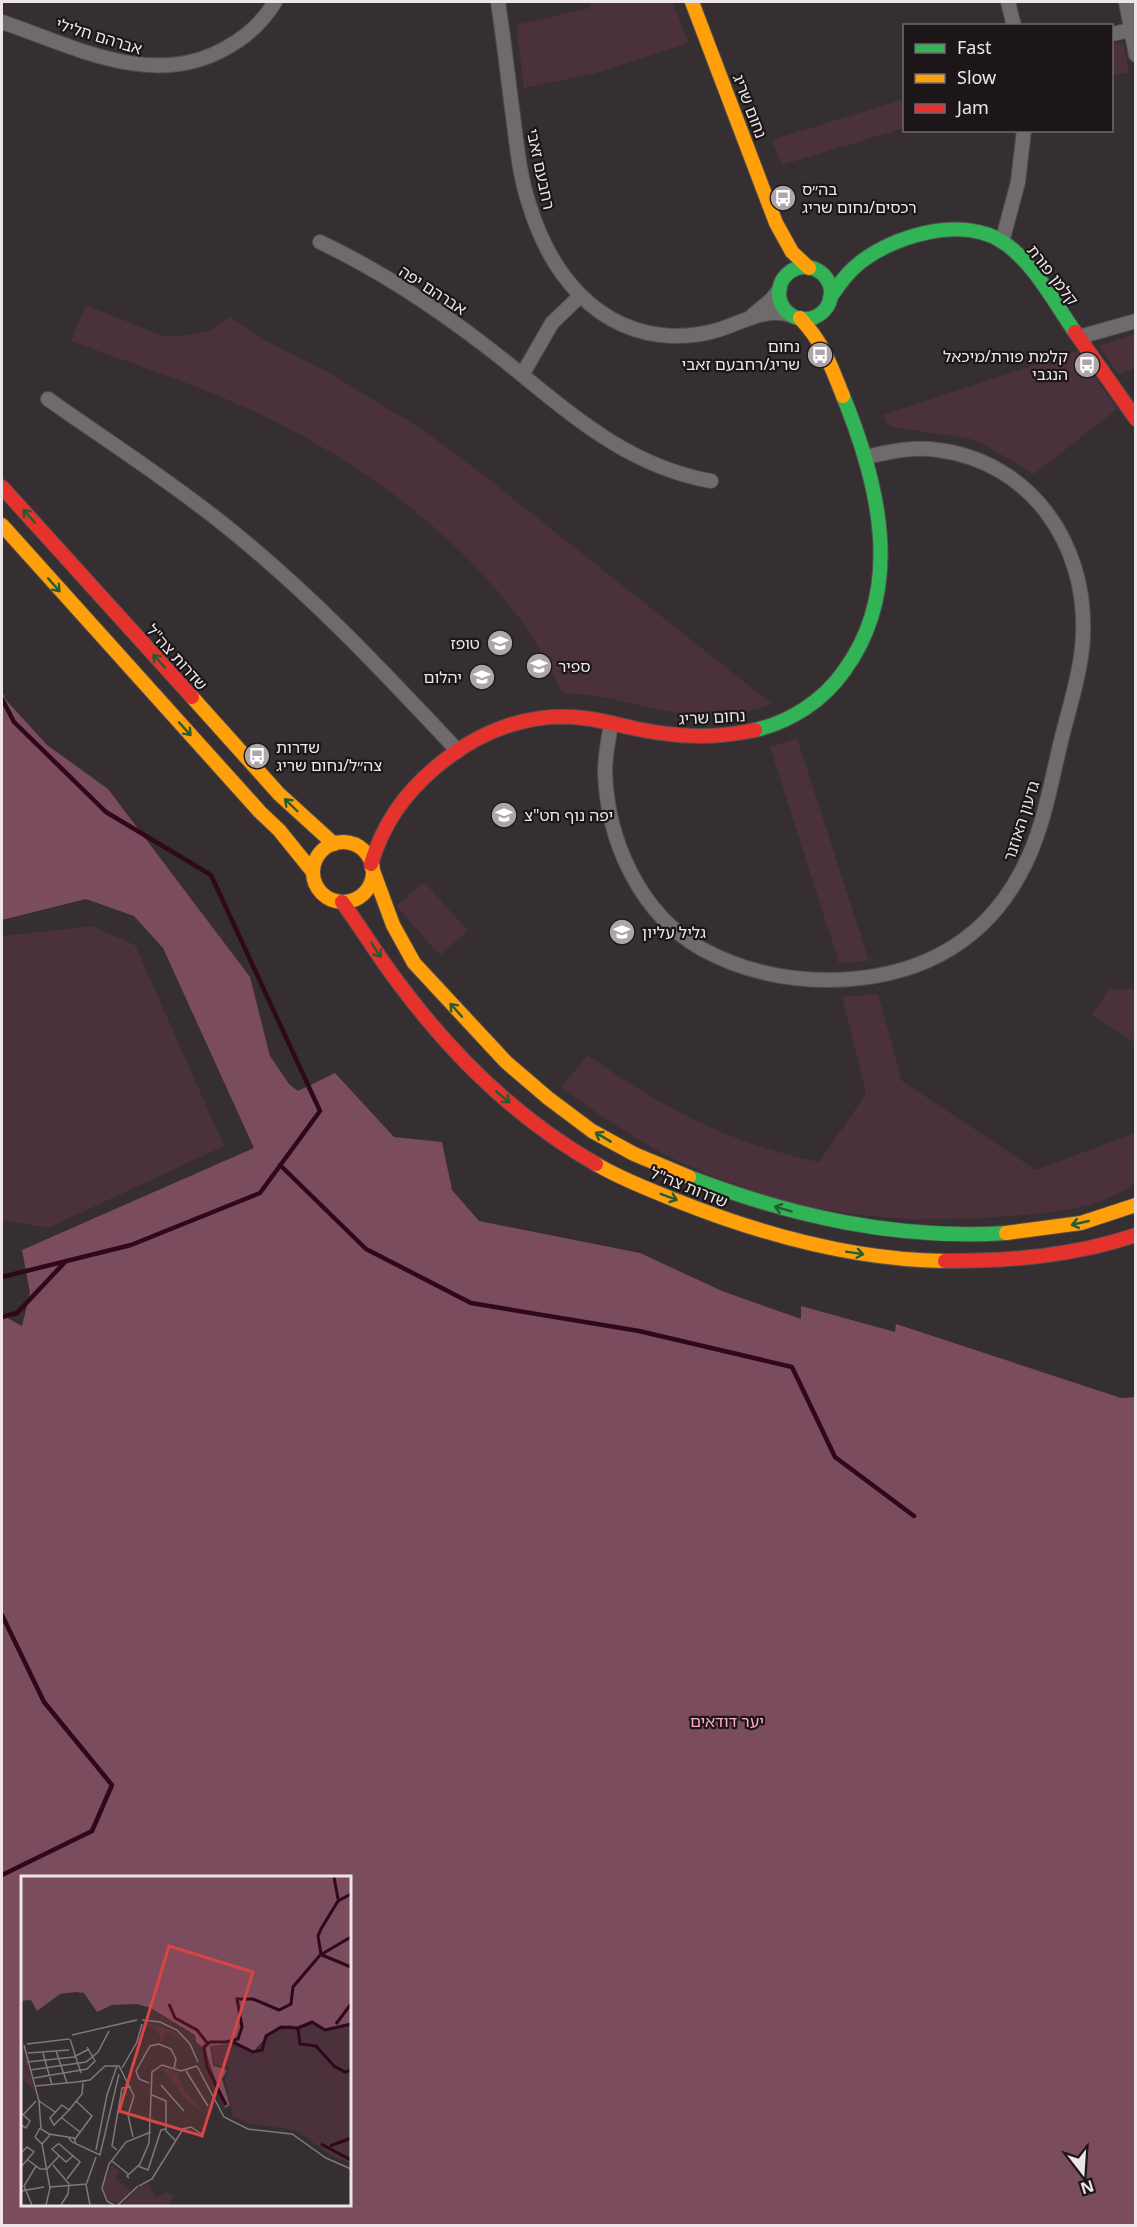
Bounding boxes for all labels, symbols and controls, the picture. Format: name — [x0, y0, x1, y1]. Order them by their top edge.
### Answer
street label: אברהם חלילי — [53, 12, 145, 60]
legend — [903, 24, 1113, 132]
text: Fast — [957, 35, 992, 59]
text: Slow — [957, 65, 996, 89]
street label: נחום שריג — [728, 71, 772, 141]
text: Jam — [955, 95, 989, 119]
street label: רחבעם זאבי — [522, 127, 560, 211]
place label: בה״ס רכסים/נחום שריג — [802, 178, 917, 218]
bus stop icon: בה״ס רכסים/נחום שריג — [768, 183, 798, 213]
street label: קלמן פורת — [1022, 240, 1084, 310]
street label: אברהם יפה — [395, 260, 471, 320]
place label: נחום שריג/רחבעם זאבי — [681, 335, 800, 375]
bus stop icon: נחום שריג/רחבעם זאבי — [805, 340, 835, 370]
place label: קלמת פורת/מיכאל הנגבי — [943, 345, 1068, 385]
bus stop icon: קלמת פורת/מיכאל הנגבי — [1072, 350, 1102, 380]
one-way arrow — [22, 509, 36, 524]
one-way arrow — [47, 577, 61, 592]
street label: שדרות צה"ל — [141, 619, 213, 695]
school or university icon: טופז — [485, 628, 515, 658]
place label: טופז — [450, 632, 480, 654]
school or university icon: ספיר — [524, 651, 554, 681]
one-way arrow — [152, 654, 166, 669]
place label: ספיר — [558, 655, 590, 677]
school or university icon: יהלום — [467, 662, 497, 692]
place label: יהלום — [424, 666, 462, 688]
street label: נחום שריג — [678, 704, 746, 730]
one-way arrow — [178, 721, 192, 736]
place label: שדרות צה״ל/נחום שריג — [276, 736, 382, 776]
bus stop icon: שדרות צה״ל/נחום שריג — [242, 741, 272, 771]
street label: גדעון האוזנר — [998, 778, 1044, 864]
one-way arrow — [283, 798, 298, 812]
school or university icon: יפה נוף חט"צ — [489, 800, 519, 830]
place label: יפה נוף חט"צ — [524, 804, 613, 826]
school or university icon: גליל עליון — [607, 917, 637, 947]
place label: גליל עליון — [642, 921, 706, 943]
one-way arrow — [370, 941, 382, 958]
one-way arrow — [449, 1003, 463, 1018]
one-way arrow — [495, 1090, 511, 1103]
one-way arrow — [595, 1131, 612, 1143]
street label: שדרות צה"ל — [647, 1161, 731, 1213]
one-way arrow — [659, 1193, 677, 1204]
one-way arrow — [774, 1203, 793, 1214]
one-way arrow — [1071, 1218, 1090, 1229]
one-way arrow — [845, 1248, 864, 1259]
park label: יער דודאים — [690, 1710, 764, 1732]
inset map — [21, 1876, 351, 2206]
north arrow — [1053, 2143, 1113, 2203]
text: N — [1078, 2175, 1097, 2200]

